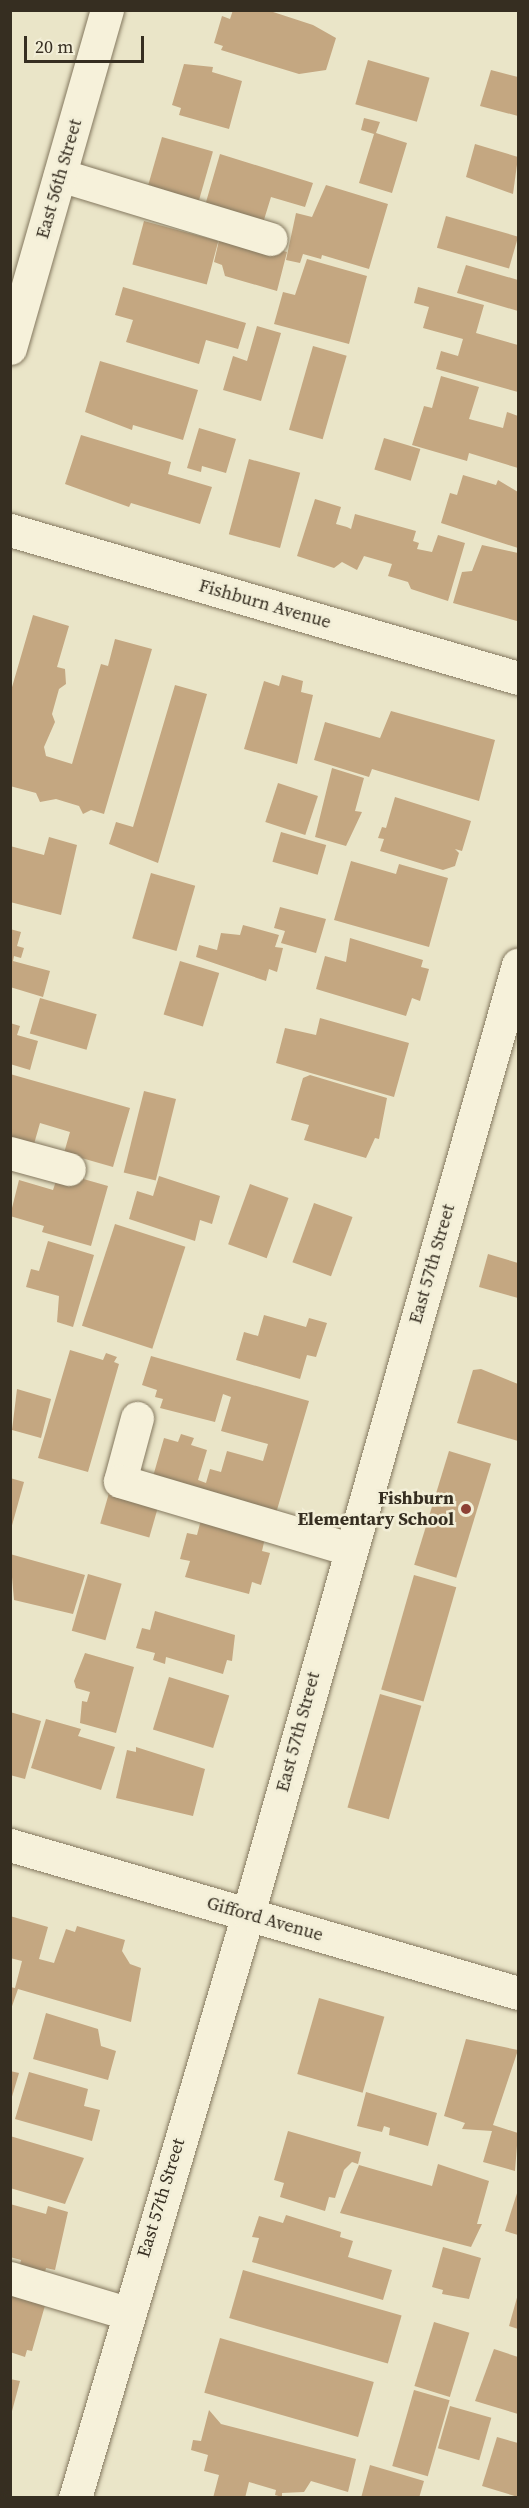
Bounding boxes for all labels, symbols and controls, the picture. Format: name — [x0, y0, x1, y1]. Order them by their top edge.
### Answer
scale bar — [27, 24, 147, 62]
text: 20 m — [35, 34, 73, 59]
street label: East 56th Street — [32, 117, 86, 241]
street label: Fishburn Avenue — [196, 575, 334, 633]
street label: East 57th Street — [405, 1202, 459, 1326]
place label: Fishburn Elementary School — [297, 1488, 454, 1530]
marker: Fishburn Elementary School — [459, 1502, 473, 1516]
street label: East 57th Street — [272, 1670, 324, 1794]
street label: Gifford Avenue — [204, 1892, 326, 1946]
street label: East 57th Street — [133, 2136, 189, 2260]

